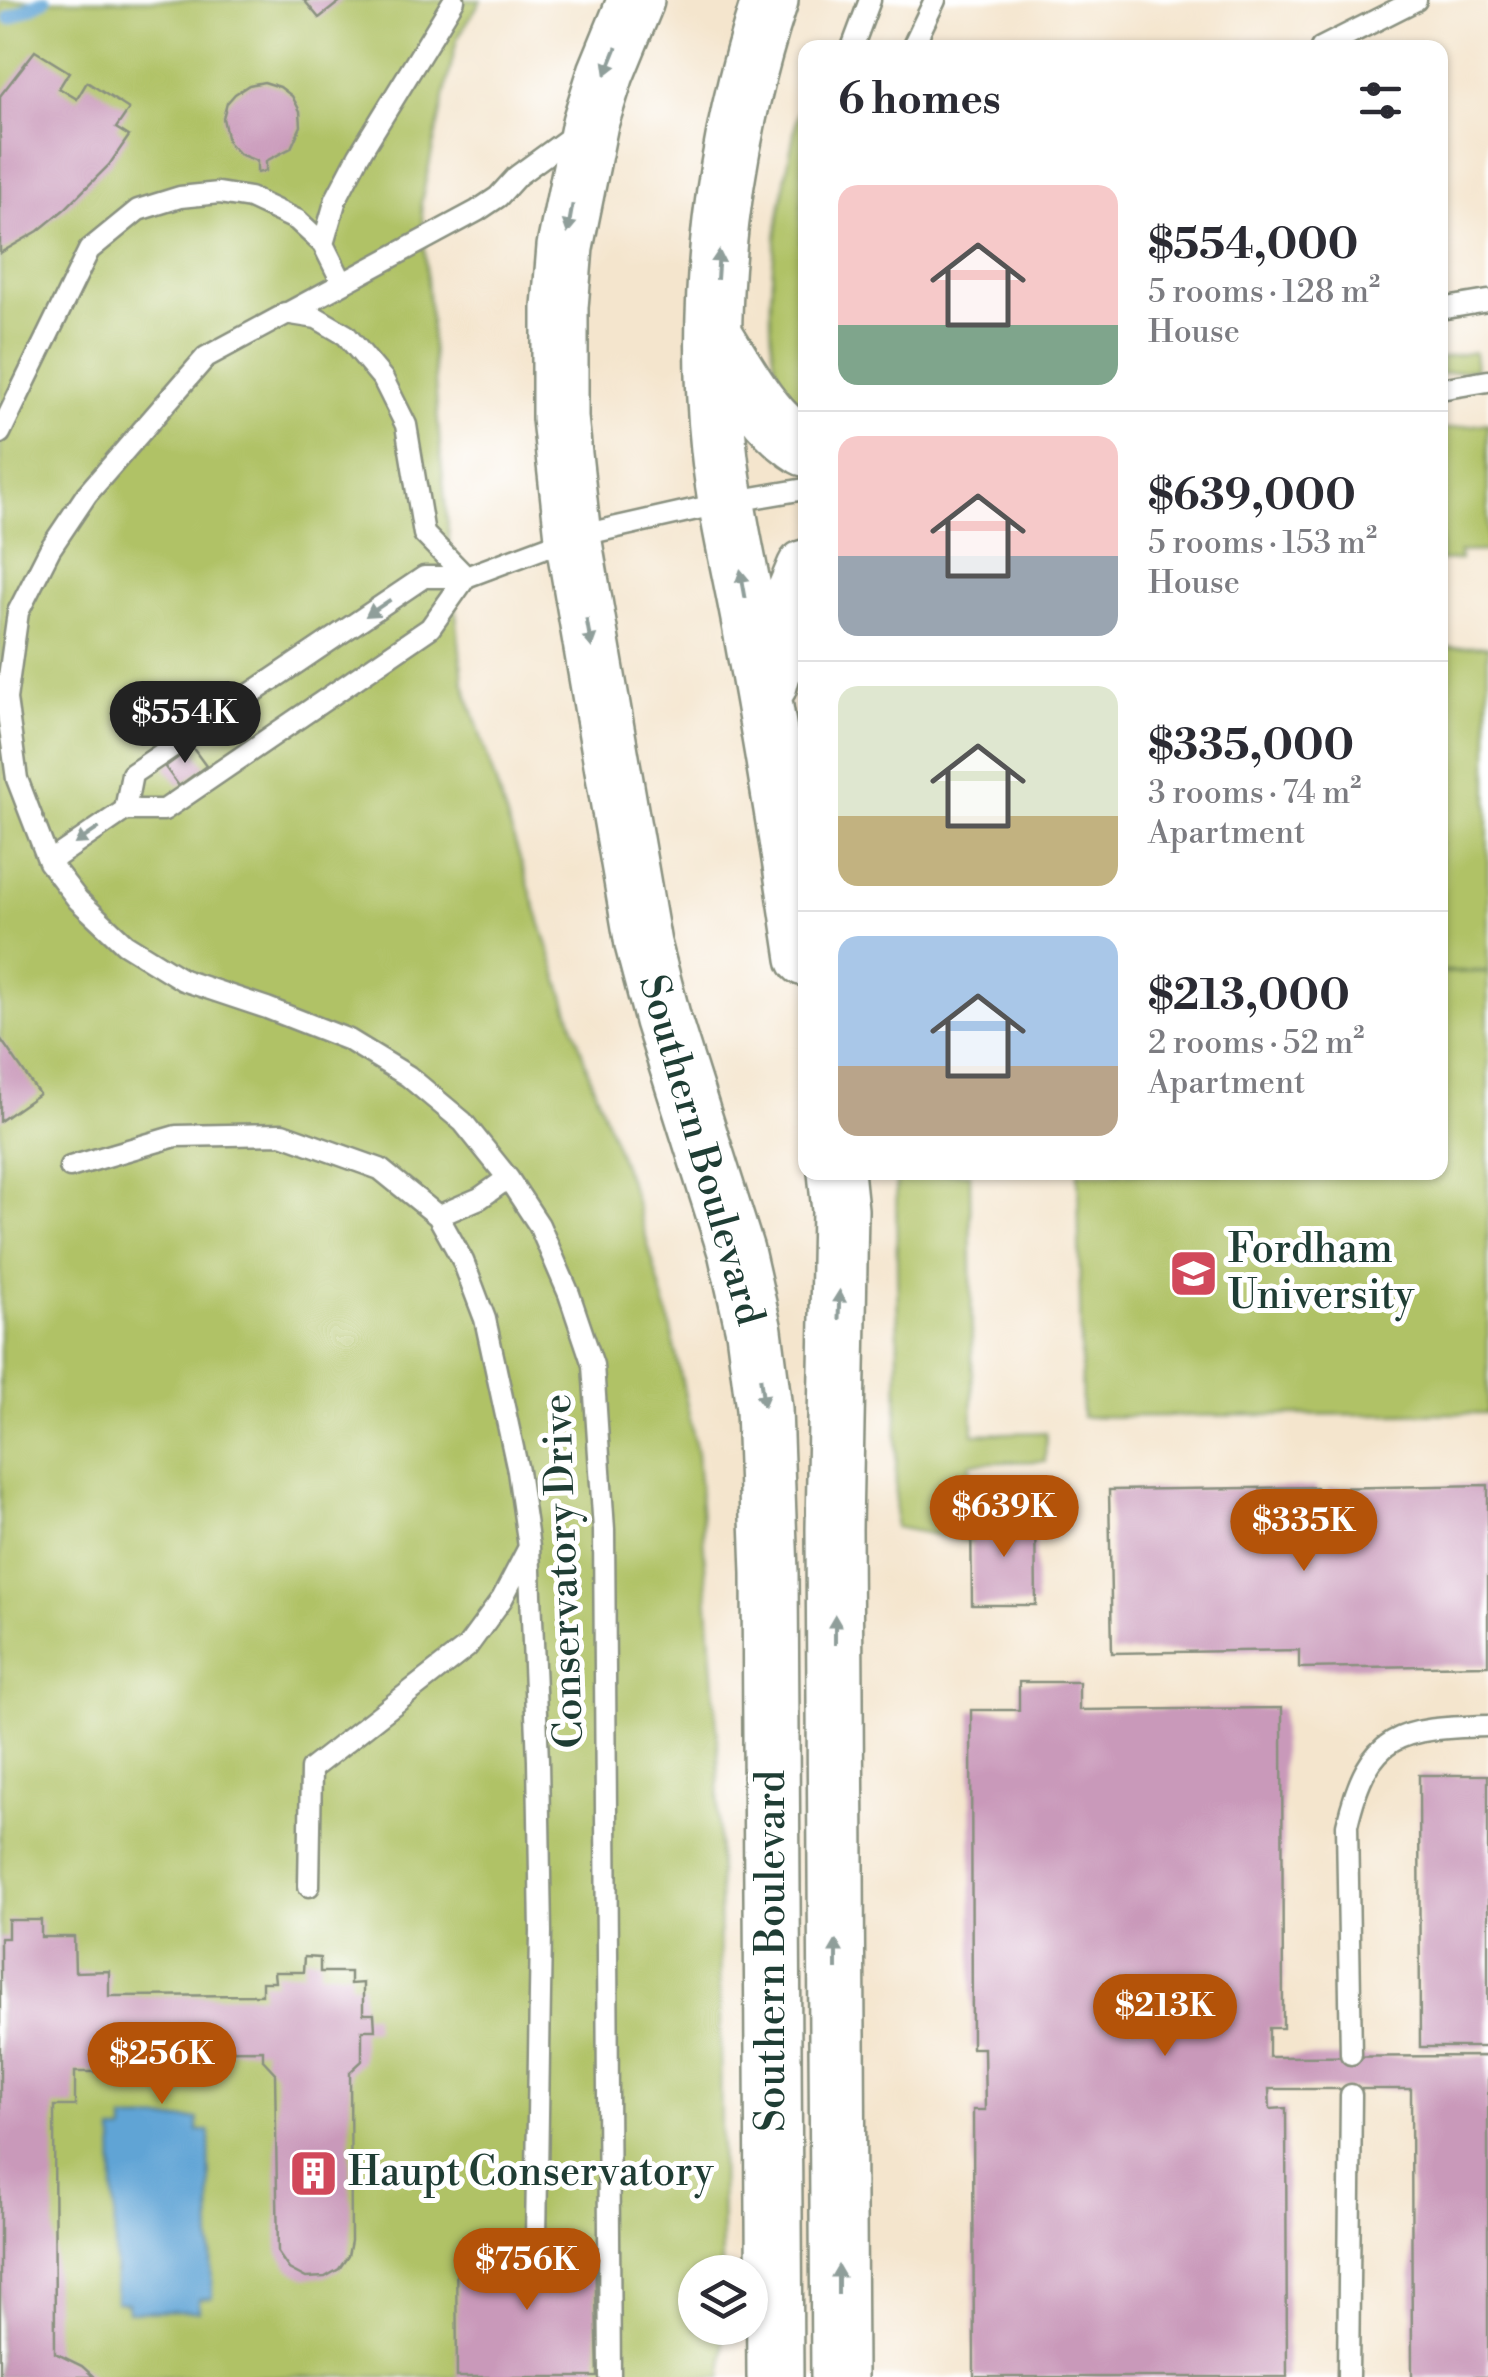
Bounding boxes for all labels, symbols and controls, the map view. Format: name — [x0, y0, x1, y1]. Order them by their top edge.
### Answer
one-way arrow — [603, 46, 619, 76]
icon: filters — [1353, 73, 1408, 128]
text: 6 homes — [838, 74, 1001, 127]
one-way arrow — [562, 203, 577, 235]
text: $554,000 — [1148, 219, 1358, 272]
icon: home — [918, 225, 1038, 345]
one-way arrow — [710, 249, 726, 281]
text: 5 rooms · 128 m² — [1148, 272, 1380, 312]
text: House — [1148, 312, 1240, 352]
text: $639,000 — [1148, 470, 1356, 523]
icon: home — [918, 476, 1038, 596]
text: 5 rooms · 153 m² — [1148, 523, 1377, 563]
text: House — [1148, 563, 1240, 603]
one-way arrow — [735, 568, 750, 600]
one-way arrow — [365, 598, 392, 617]
one-way arrow — [582, 618, 597, 649]
pin: $554K — [115, 681, 255, 766]
text: $554K — [132, 693, 238, 733]
text: $335,000 — [1148, 720, 1354, 773]
icon: home — [918, 726, 1038, 846]
text: 3 rooms · 74 m² — [1148, 773, 1361, 813]
text: Apartment — [1148, 813, 1305, 853]
one-way arrow — [74, 826, 101, 845]
street label: Southern Boulevard — [627, 969, 775, 1331]
text: $213,000 — [1148, 970, 1350, 1023]
icon: home — [918, 976, 1038, 1096]
text: 2 rooms · 52 m² — [1148, 1023, 1364, 1063]
text: Apartment — [1148, 1063, 1305, 1103]
place label: Fordham University — [1228, 1225, 1415, 1322]
school or university icon: Fordham University — [1167, 1247, 1219, 1299]
one-way arrow — [832, 1288, 848, 1320]
one-way arrow — [754, 1377, 770, 1408]
street label: Conservatory Drive — [533, 1393, 596, 1749]
pin: $639K — [934, 1475, 1074, 1560]
text: $639K — [952, 1487, 1056, 1527]
pin: $335K — [1234, 1489, 1374, 1574]
text: $335K — [1252, 1501, 1356, 1541]
one-way arrow — [827, 1613, 843, 1645]
street label: Southern Boulevard — [747, 1770, 797, 2132]
one-way arrow — [828, 1938, 844, 1970]
pin: $213K — [1095, 1974, 1235, 2059]
text: $213K — [1115, 1986, 1215, 2026]
pin: $256K — [92, 2022, 232, 2107]
text: $256K — [110, 2034, 214, 2074]
building icon: Haupt Conservatory — [287, 2147, 339, 2199]
place label: Haupt Conservatory — [348, 2148, 714, 2199]
pin: $756K — [457, 2228, 597, 2313]
text: $756K — [475, 2240, 579, 2280]
map controls — [678, 2255, 768, 2345]
button: layers — [678, 2255, 768, 2345]
one-way arrow — [830, 2263, 846, 2295]

